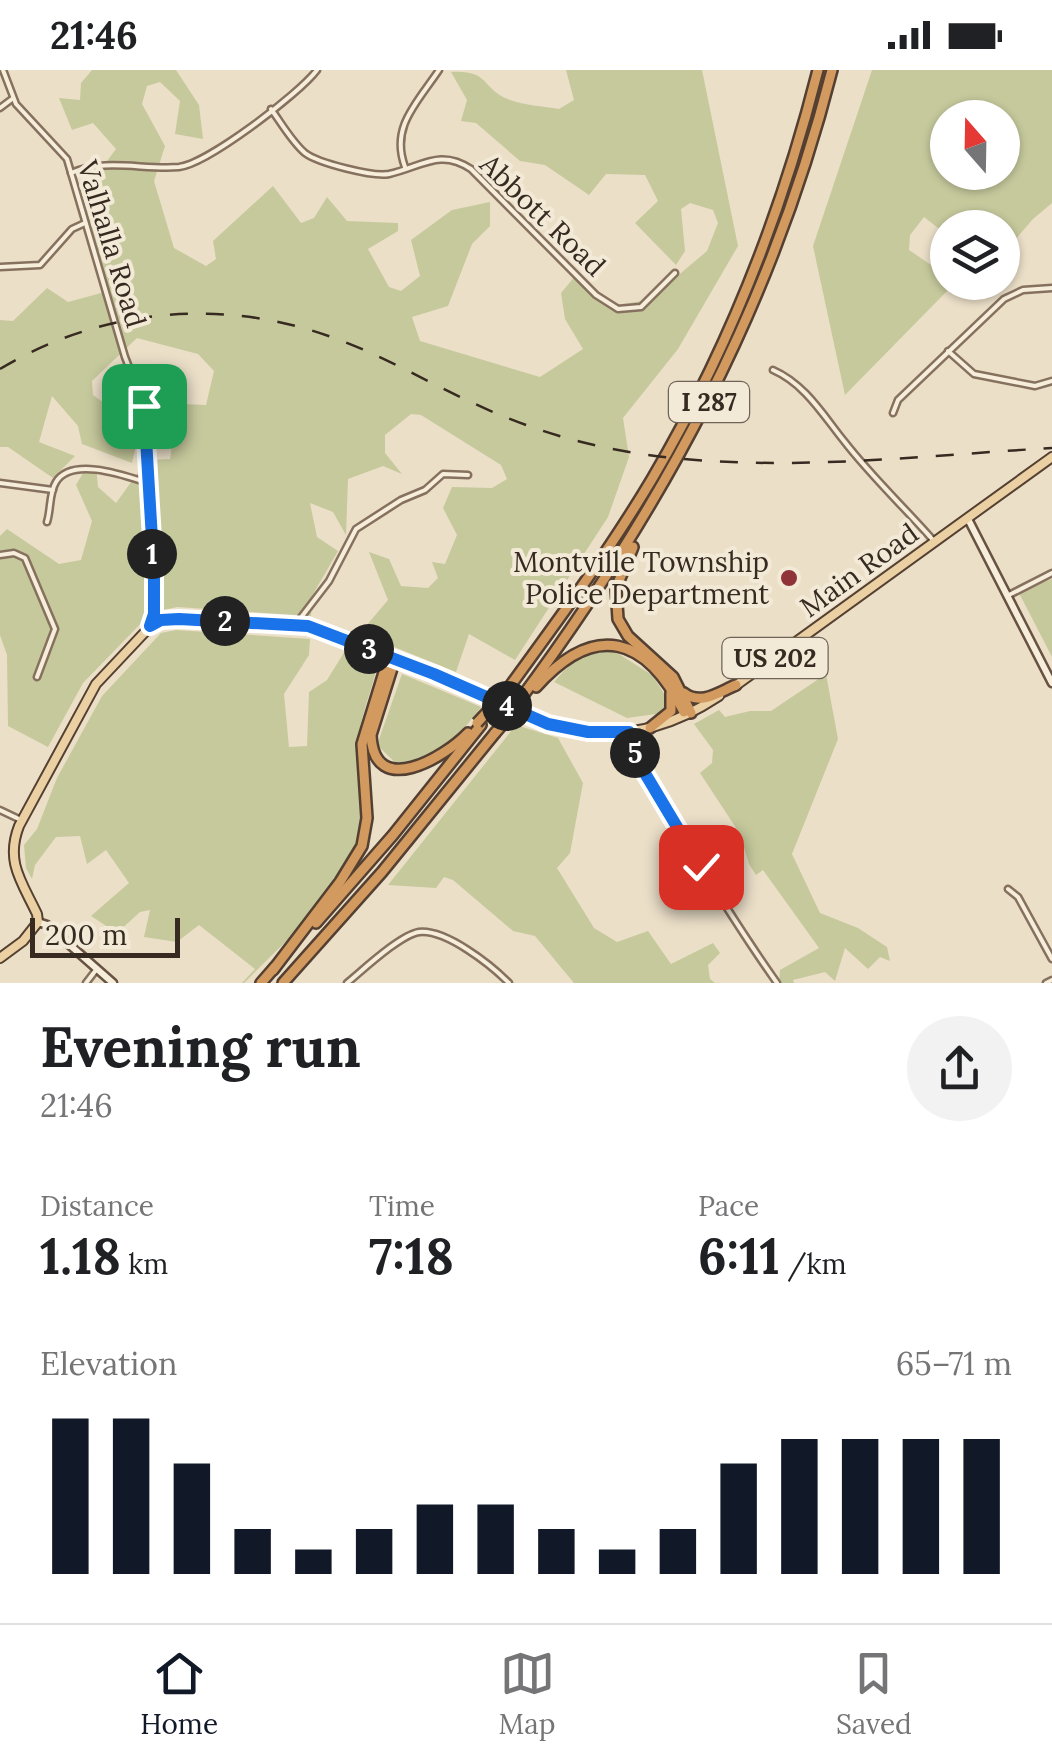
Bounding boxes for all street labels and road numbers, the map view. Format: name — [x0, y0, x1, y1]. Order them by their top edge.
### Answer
street label: Abbott Road — [472, 146, 613, 284]
street label: Valhalla Road — [69, 155, 154, 332]
road number: I 287 — [669, 382, 749, 422]
street label: Main Road — [793, 515, 925, 625]
road number: US 202 — [722, 638, 828, 678]

